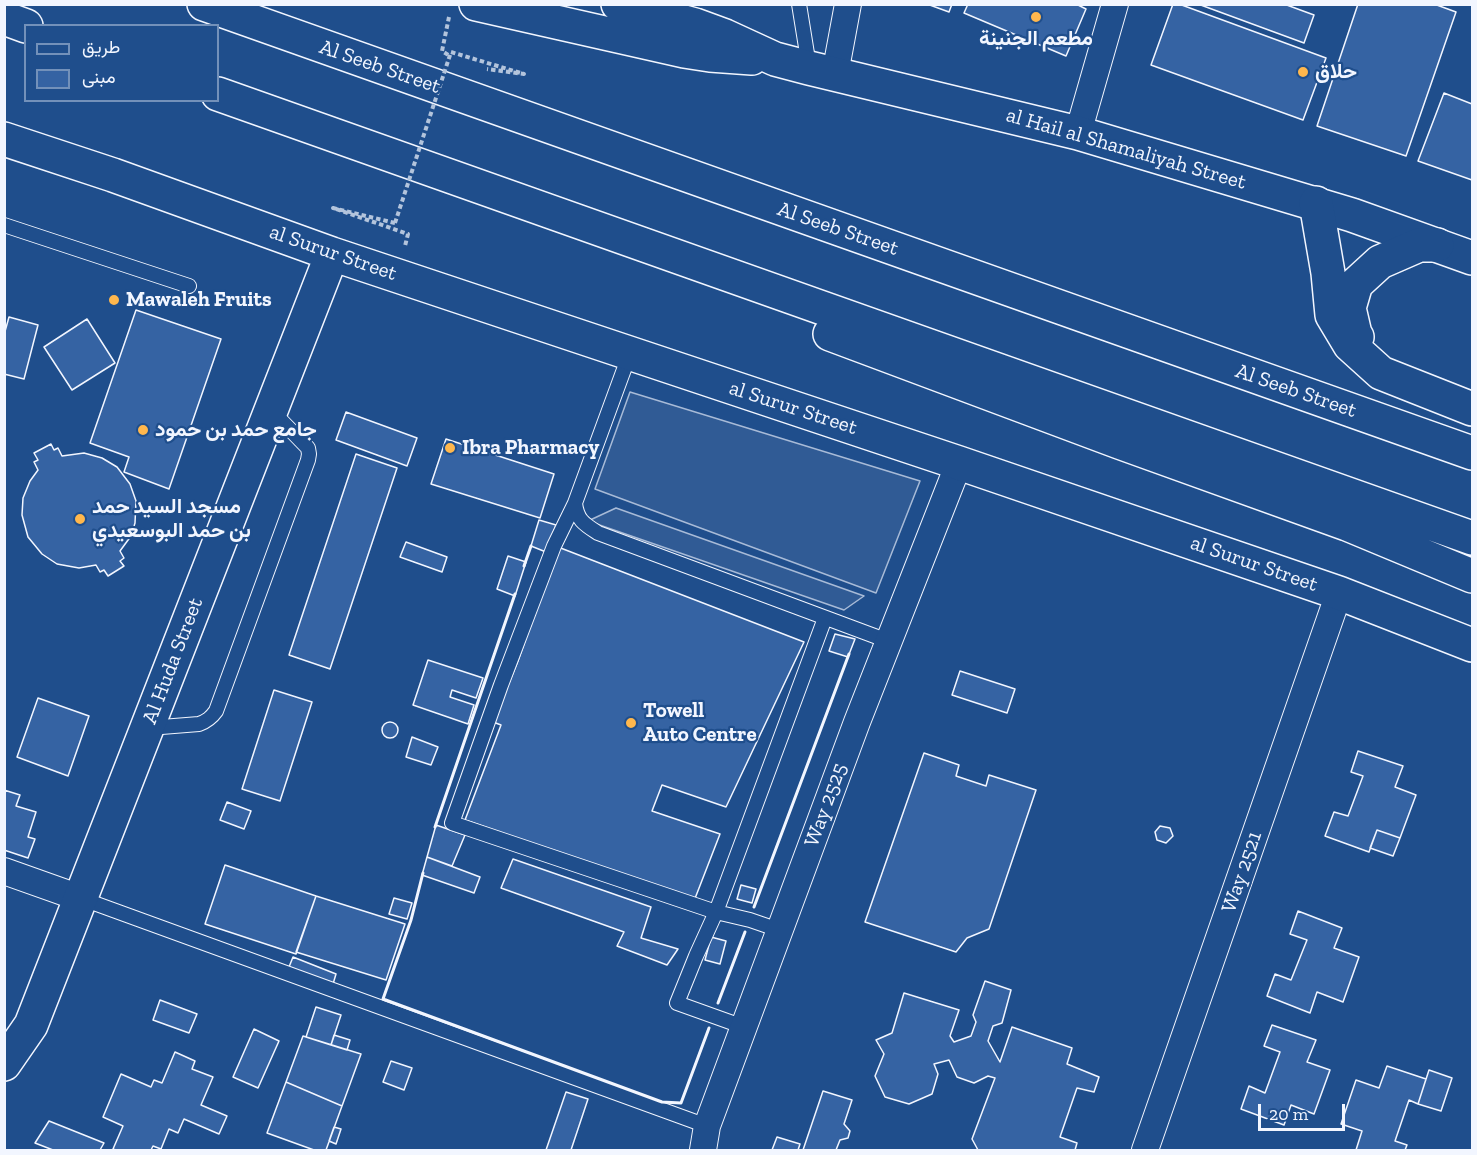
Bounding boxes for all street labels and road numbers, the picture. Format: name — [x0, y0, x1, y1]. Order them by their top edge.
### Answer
street label: Al Seeb Street — [316, 35, 444, 99]
street label: al Hail al Shamaliyah Street — [1003, 103, 1249, 195]
street label: Al Seeb Street — [774, 197, 902, 261]
street label: al Surur Street — [266, 219, 400, 287]
street label: Al Seeb Street — [1232, 359, 1360, 423]
street label: al Surur Street — [726, 375, 860, 441]
street label: al Surur Street — [1187, 530, 1321, 598]
street label: Al Huda Street — [137, 594, 209, 728]
street label: Way 2525 — [799, 760, 853, 850]
street label: Way 2521 — [1216, 828, 1268, 916]

